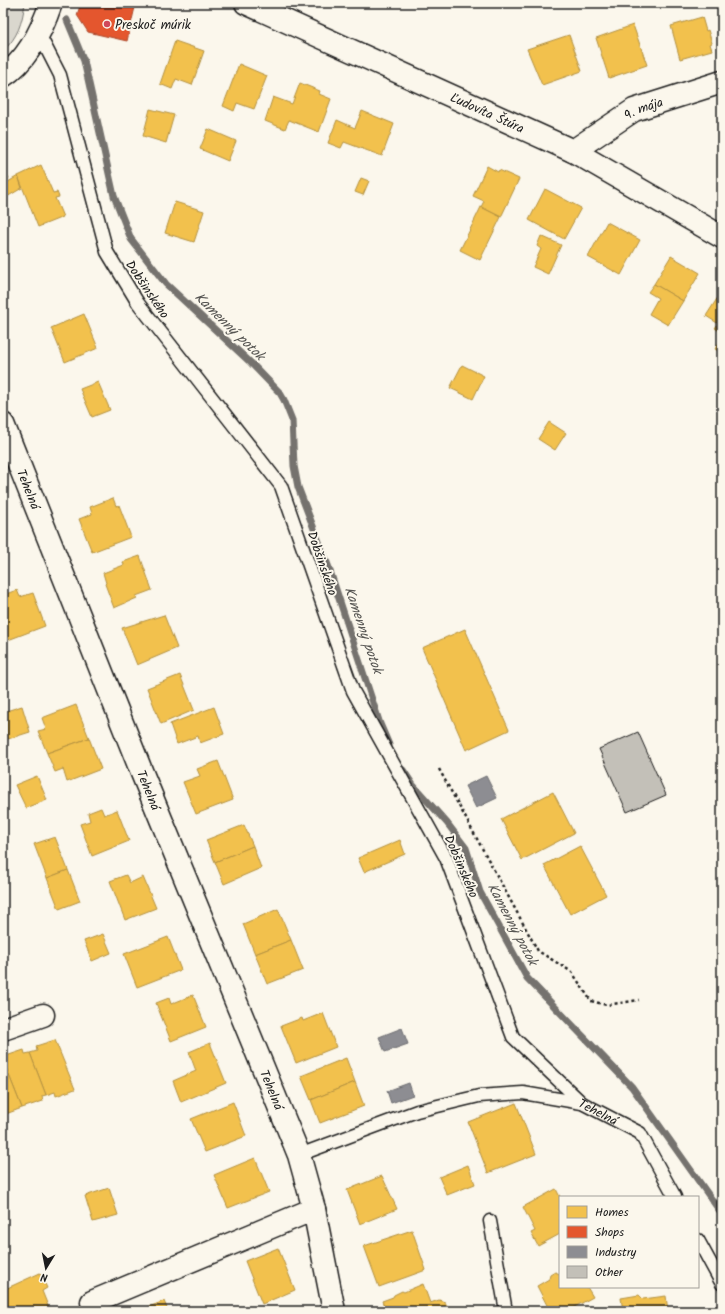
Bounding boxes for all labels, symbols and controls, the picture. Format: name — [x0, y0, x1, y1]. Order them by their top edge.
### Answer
place label: Preskoč múrik — [115, 15, 192, 36]
marker: Preskoč múrik — [102, 19, 112, 29]
street label: Ľudovíta Štúra — [446, 88, 527, 140]
street label: 9. mája — [620, 92, 666, 126]
street label: Dobšinského — [119, 256, 174, 324]
water label: Kamenný potok — [189, 287, 271, 368]
street label: Tehelná — [10, 466, 46, 515]
street label: Dobšinského — [301, 528, 342, 599]
water label: Kamenný potok — [338, 584, 389, 679]
street label: Tehelná — [130, 767, 166, 816]
street label: Dobšinského — [438, 832, 483, 902]
water label: Kamenný potok — [481, 879, 544, 972]
street label: Tehelná — [253, 1067, 289, 1115]
street label: Tehelná — [574, 1094, 623, 1133]
legend — [559, 1196, 699, 1288]
text: Homes — [595, 1203, 629, 1222]
text: Shops — [595, 1223, 624, 1242]
text: Industry — [595, 1243, 637, 1262]
north arrow — [26, 1248, 66, 1288]
text: Other — [595, 1263, 624, 1282]
text: N — [39, 1267, 49, 1286]

